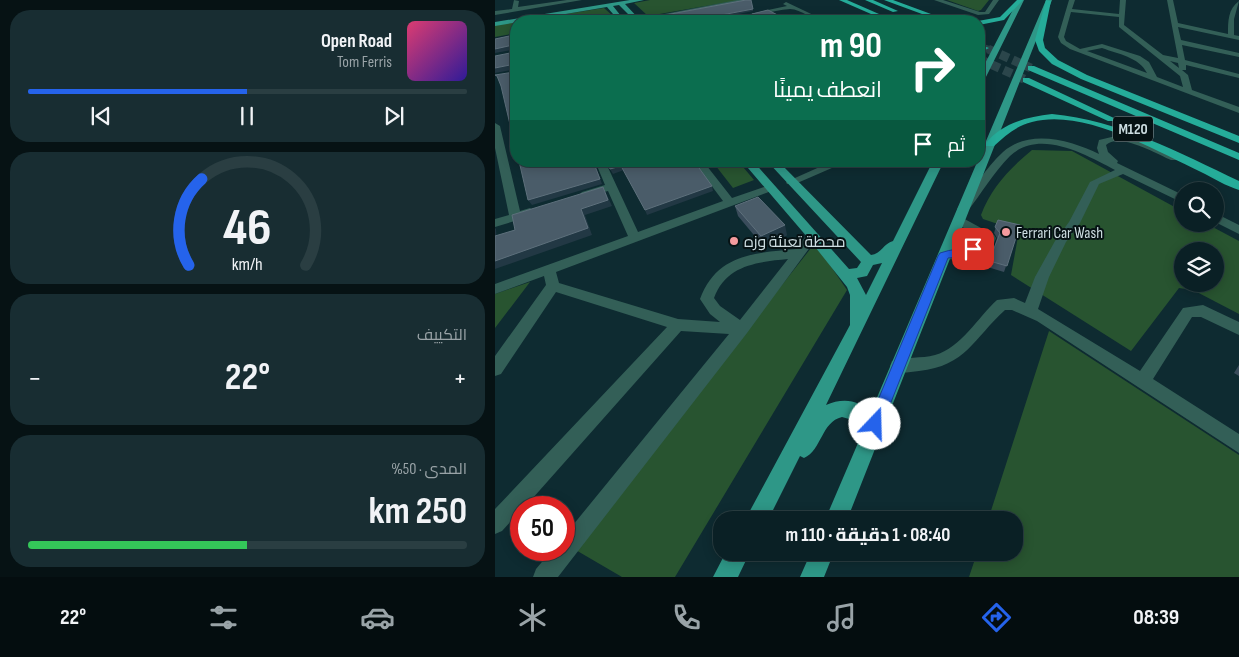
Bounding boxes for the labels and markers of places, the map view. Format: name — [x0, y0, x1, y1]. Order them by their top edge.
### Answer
place label: Ferrari Car Wash — [1016, 224, 1103, 243]
marker: Ferrari Car Wash — [1000, 226, 1012, 238]
pin — [952, 228, 994, 270]
place label: محطة تعبئة وزه — [744, 233, 846, 252]
marker: محطة تعبئة وزه — [728, 235, 740, 247]

